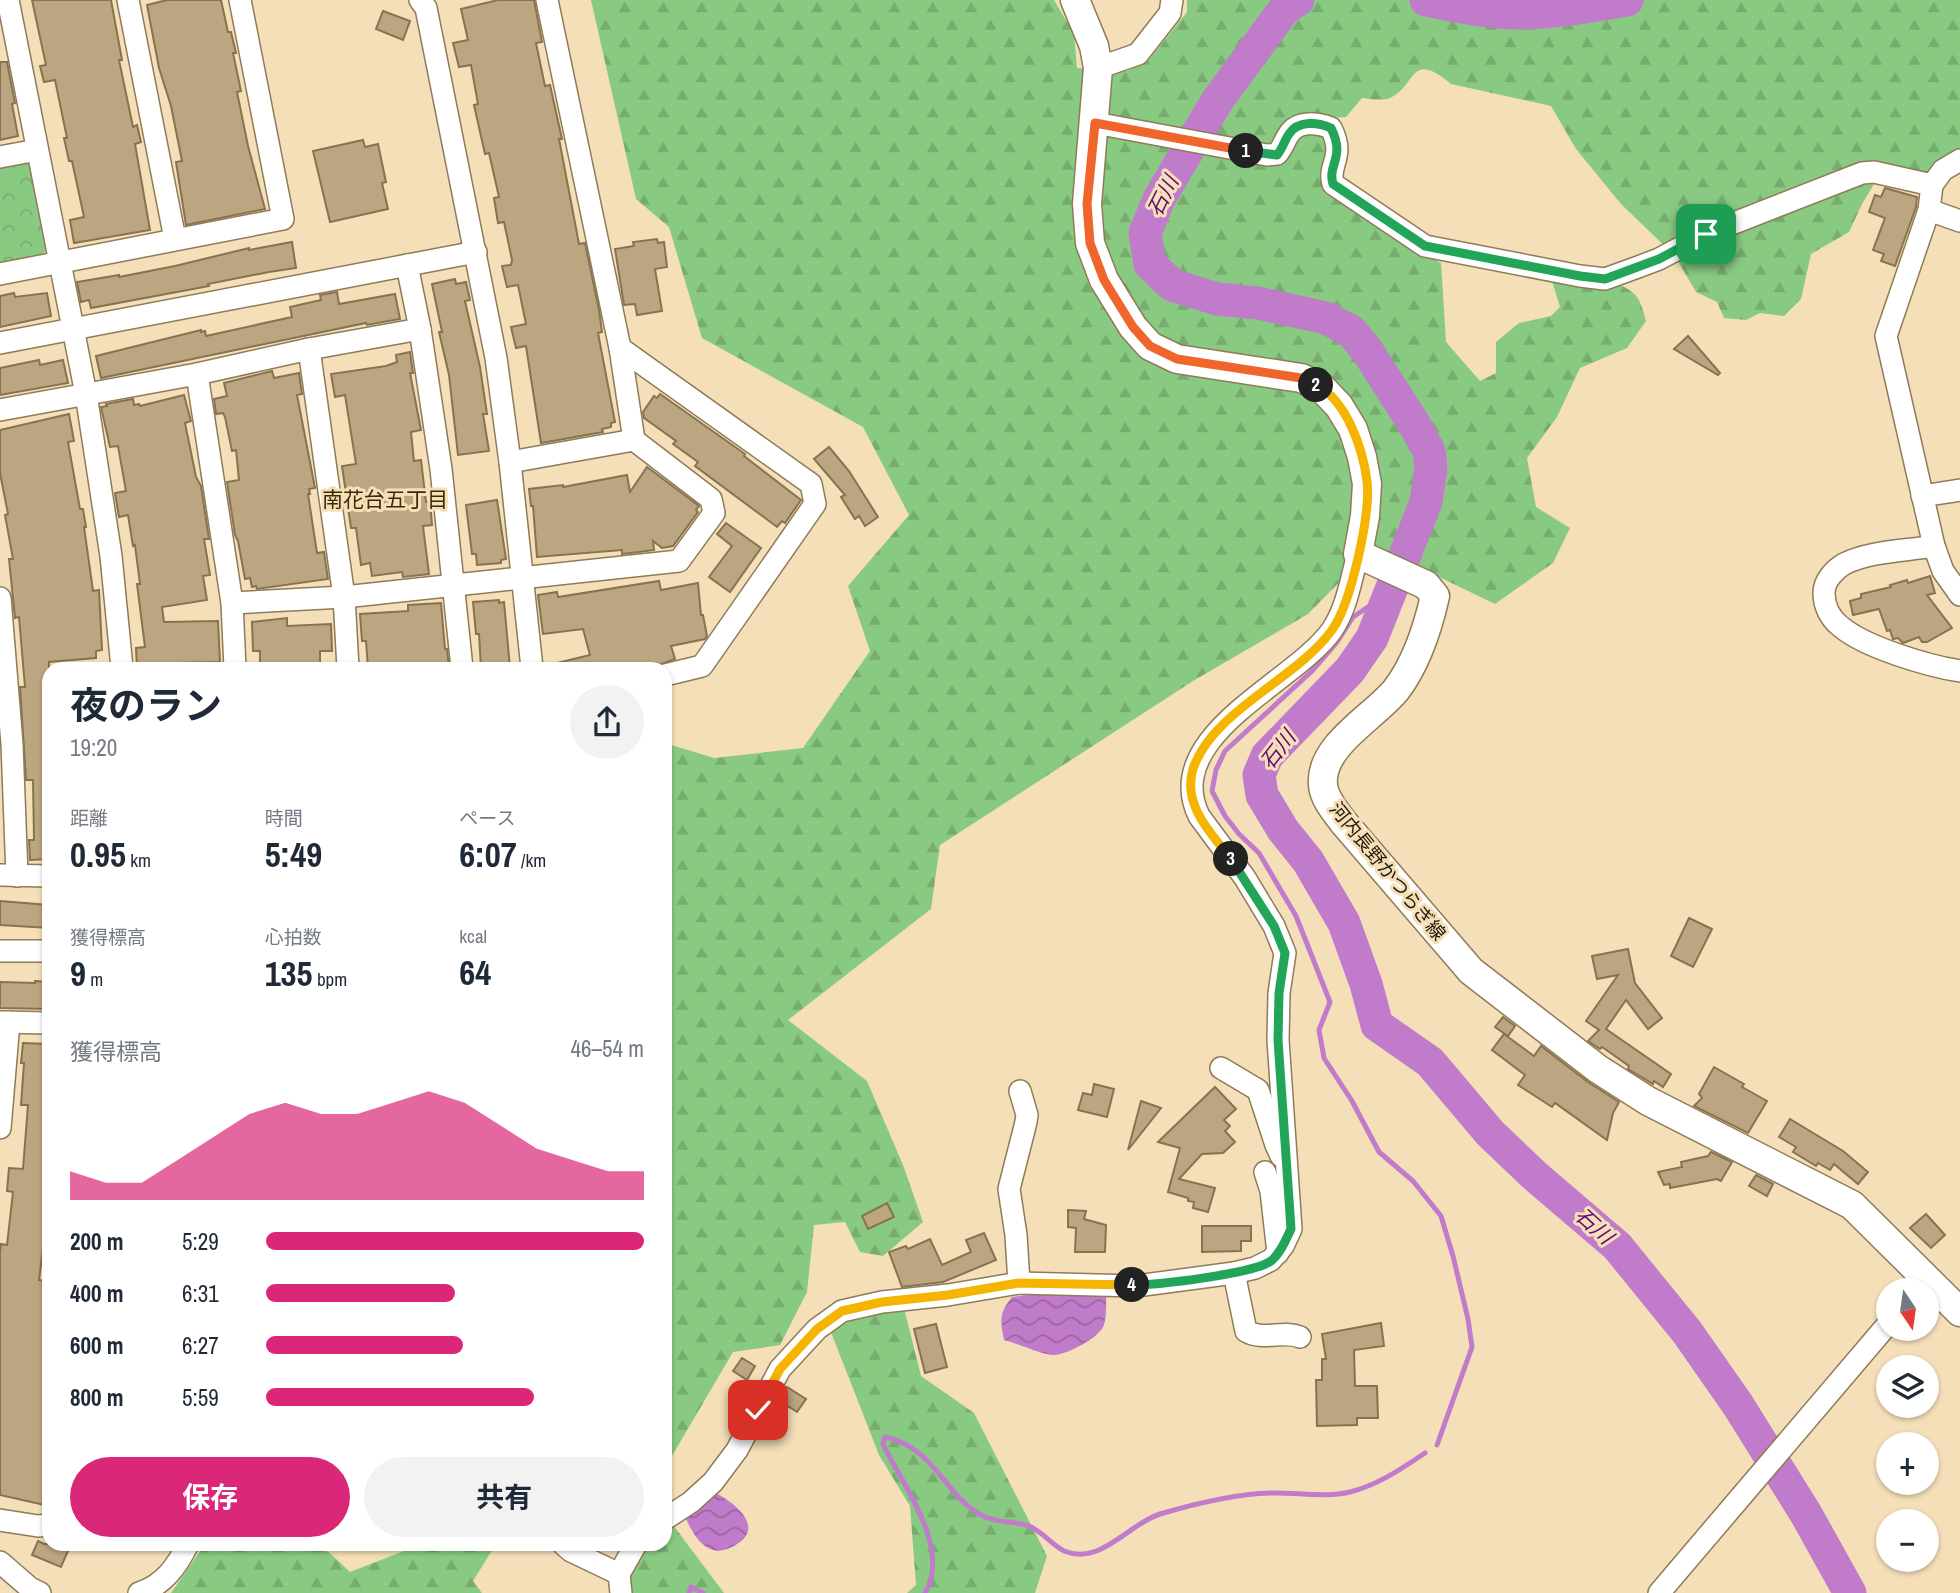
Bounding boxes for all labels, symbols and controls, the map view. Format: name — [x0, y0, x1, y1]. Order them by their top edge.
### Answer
pin: 1 — [1228, 134, 1264, 168]
text: 1 — [1241, 137, 1250, 163]
water label: 石川 — [1140, 169, 1186, 221]
pin — [1676, 204, 1736, 264]
icon: arrive — [1687, 215, 1725, 253]
pin: 2 — [1298, 368, 1334, 402]
text: 2 — [1311, 371, 1320, 397]
district label: 南花台五丁目 — [322, 485, 448, 514]
text: 夜のラン — [70, 680, 222, 731]
button: share — [570, 685, 644, 759]
water label: 石川 — [1253, 723, 1303, 775]
text: 19:20 — [70, 732, 117, 763]
street label: 河内長野かつらぎ線 — [1324, 796, 1452, 946]
text: 距離 — [70, 805, 108, 831]
text: 時間 — [265, 805, 303, 831]
text: ペース — [459, 805, 515, 831]
text: 0.95 — [70, 831, 126, 878]
text: 5:49 — [265, 831, 322, 878]
text: 6:07 — [459, 831, 517, 878]
pin: 3 — [1214, 842, 1248, 876]
text: 3 — [1226, 845, 1235, 871]
text: km — [126, 847, 151, 873]
text: /km — [517, 847, 546, 873]
text: kcal — [459, 923, 487, 949]
text: 獲得標高 — [70, 924, 146, 950]
text: 心拍数 — [265, 924, 322, 950]
text: 64 — [459, 949, 491, 996]
text: 9 — [70, 950, 86, 997]
text: 135 — [265, 950, 313, 997]
text: m — [86, 966, 103, 992]
text: bpm — [313, 966, 347, 992]
text: 46–54 m — [571, 1033, 644, 1064]
text: 獲得標高 — [70, 1036, 162, 1067]
water label: 石川 — [1569, 1201, 1621, 1252]
text: 200 m — [70, 1226, 123, 1257]
text: 5:29 — [182, 1226, 219, 1257]
pin: 4 — [1114, 1268, 1150, 1302]
text: 4 — [1127, 1271, 1136, 1297]
text: 400 m — [70, 1278, 123, 1309]
text: 6:31 — [182, 1278, 219, 1309]
north arrow — [1876, 1278, 1939, 1340]
map controls — [1876, 1278, 1939, 1572]
text: 600 m — [70, 1330, 123, 1361]
text: 6:27 — [182, 1330, 219, 1361]
button: layers — [1876, 1355, 1939, 1418]
pin — [728, 1380, 788, 1440]
text: 800 m — [70, 1382, 123, 1413]
text: 5:59 — [182, 1382, 219, 1413]
icon: check — [739, 1391, 777, 1429]
button: + — [1876, 1432, 1939, 1495]
button: 保存 — [70, 1457, 350, 1537]
button: 共有 — [364, 1457, 644, 1537]
button: − — [1876, 1509, 1939, 1572]

